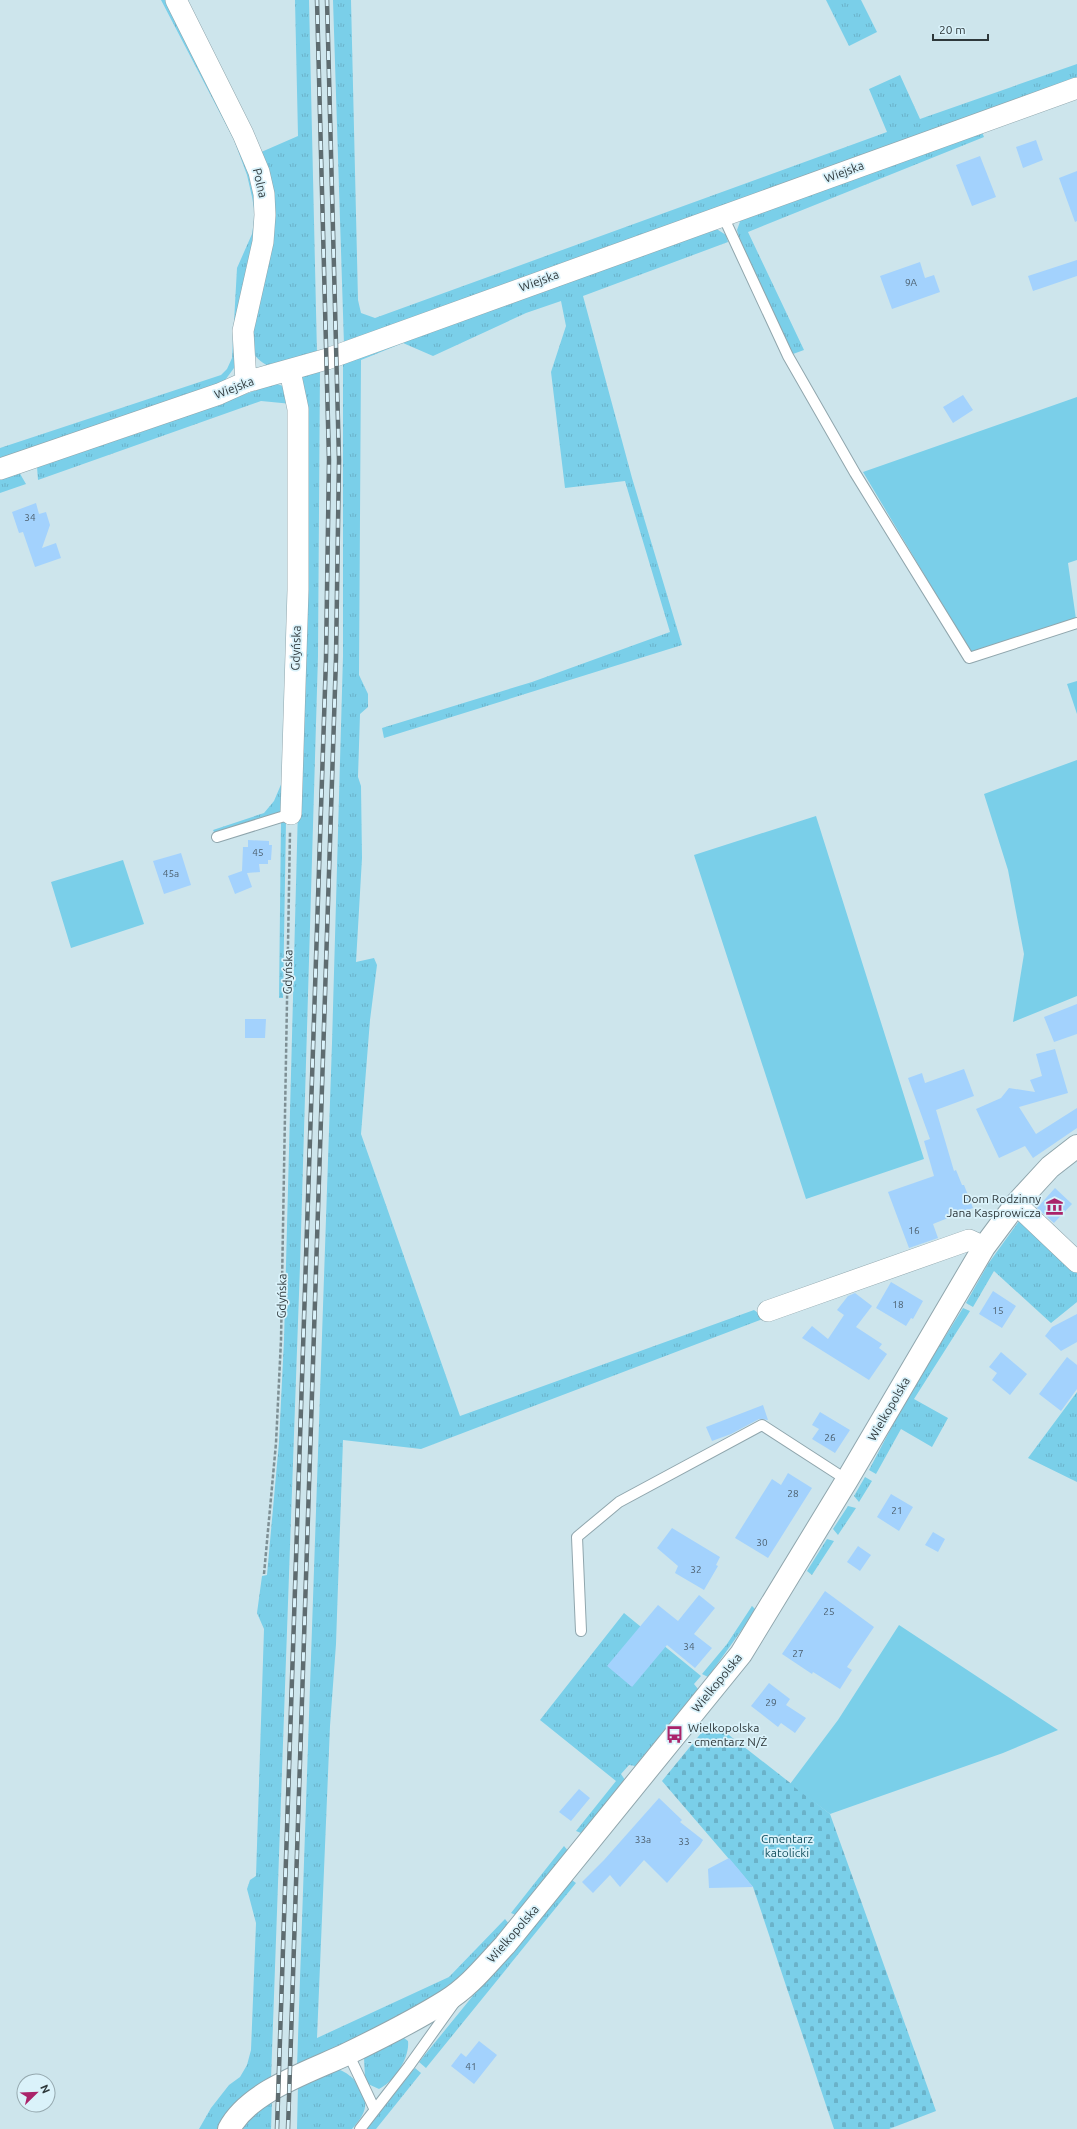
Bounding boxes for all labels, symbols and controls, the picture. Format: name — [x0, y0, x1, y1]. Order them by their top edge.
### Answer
scale bar — [933, 16, 988, 42]
text: 20 m — [939, 23, 966, 36]
street label: Wiejska — [822, 158, 865, 185]
street label: Polna — [251, 167, 270, 199]
street label: Wiejska — [517, 267, 560, 294]
house number: 9A — [905, 277, 918, 288]
street label: Wiejska — [212, 374, 255, 401]
house number: 34 — [24, 512, 36, 523]
street label: Gdyńska — [288, 625, 303, 671]
house number: 45 — [252, 847, 264, 858]
house number: 45a — [163, 868, 179, 879]
street label: Gdyńska — [281, 949, 294, 995]
place label: Dom Rodzinny Jana Kasprowicza — [946, 1192, 1041, 1219]
museum icon: Dom Rodzinny Jana Kasprowicza — [1044, 1196, 1064, 1216]
house number: 16 — [908, 1225, 920, 1236]
street label: Gdyńska — [275, 1273, 288, 1319]
house number: 18 — [892, 1299, 904, 1310]
house number: 15 — [992, 1305, 1004, 1316]
street label: Wielkopolska — [865, 1375, 912, 1443]
house number: 26 — [824, 1432, 836, 1443]
house number: 28 — [787, 1488, 799, 1499]
house number: 21 — [891, 1505, 903, 1516]
house number: 30 — [756, 1537, 768, 1548]
house number: 32 — [690, 1564, 702, 1575]
house number: 25 — [823, 1606, 835, 1617]
house number: 34 — [683, 1641, 695, 1652]
house number: 27 — [792, 1648, 804, 1659]
street label: Wielkopolska — [689, 1651, 744, 1715]
house number: 29 — [765, 1697, 777, 1708]
place label: Wielkopolska - cmentarz N/Ż — [688, 1721, 767, 1748]
bus stop icon: Wielkopolska - cmentarz N/Ż — [665, 1725, 685, 1745]
park label: Cmentarz katolicki — [761, 1832, 814, 1859]
house number: 33a — [635, 1834, 651, 1845]
house number: 33 — [678, 1836, 690, 1847]
street label: Wielkopolska — [484, 1902, 541, 1965]
house number: 41 — [465, 2061, 477, 2072]
north arrow — [16, 2073, 56, 2113]
text: N — [38, 2083, 52, 2095]

